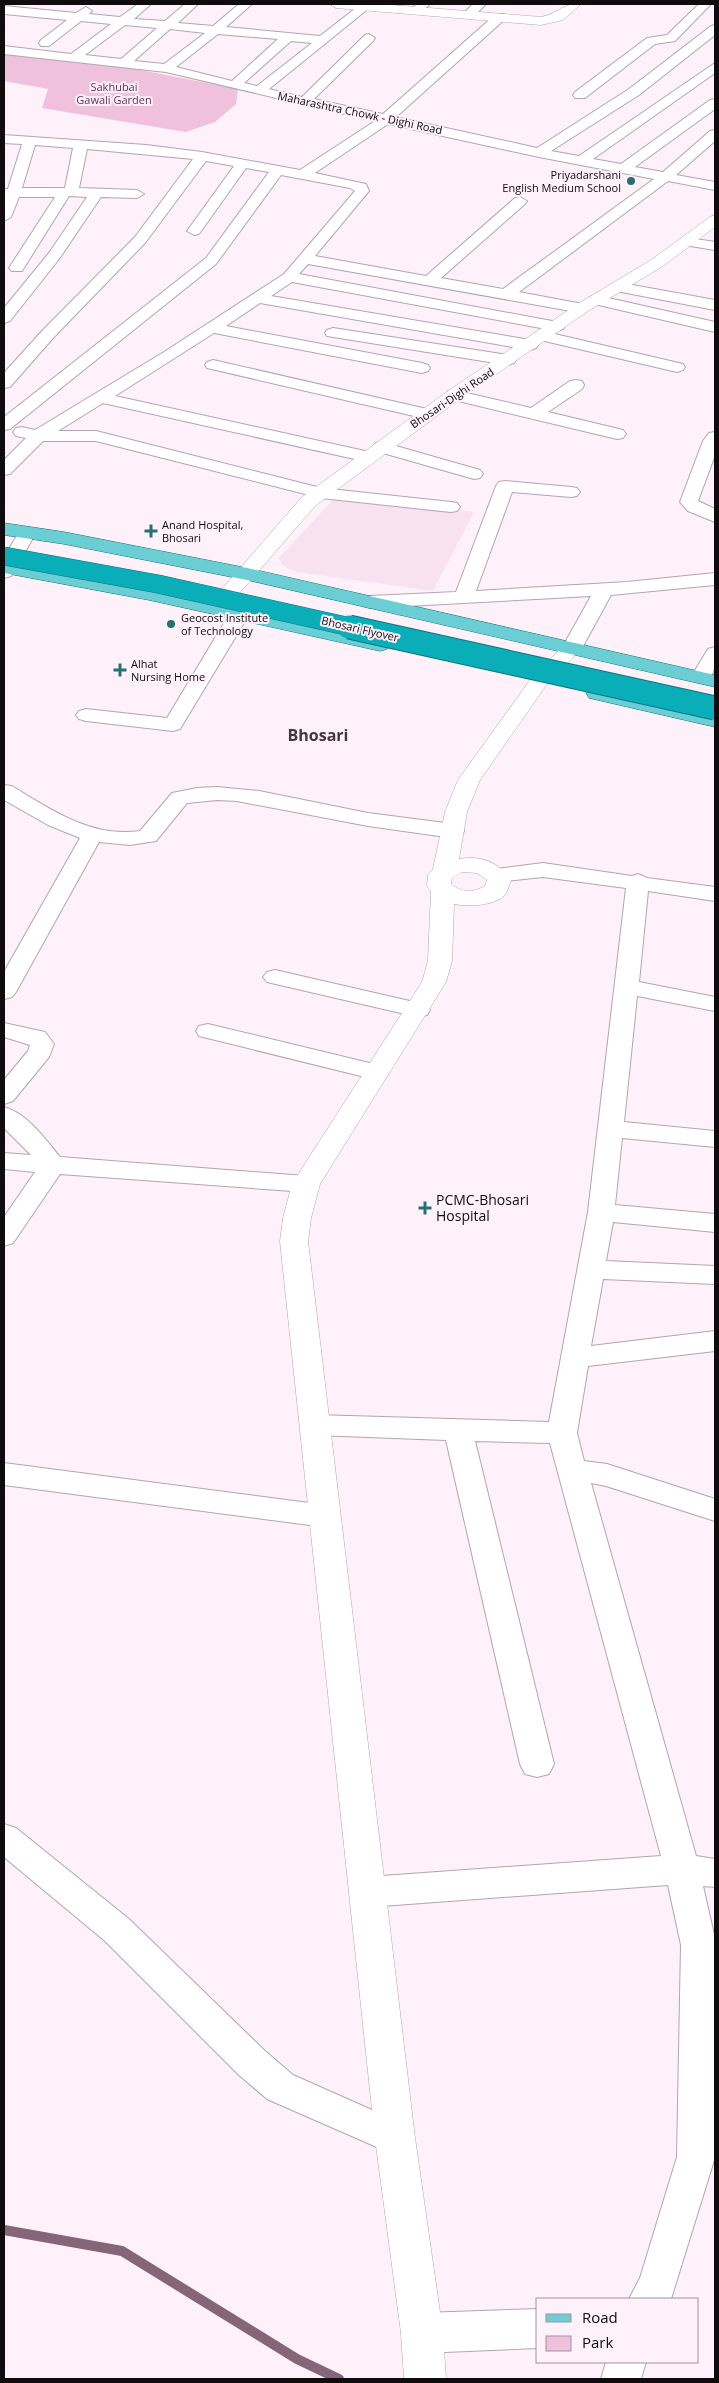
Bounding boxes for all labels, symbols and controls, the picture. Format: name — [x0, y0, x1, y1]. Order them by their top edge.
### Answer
park label: Sakhubai Gawali Garden — [76, 79, 152, 107]
street label: Maharashtra Chowk - Dighi Road — [276, 88, 444, 137]
place label: Priyadarshani English Medium School — [502, 167, 621, 195]
marker: Priyadarshani English Medium School — [625, 175, 637, 187]
street label: Bhosari-Dighi Road — [407, 364, 497, 431]
place label: Anand Hospital, Bhosari — [162, 517, 243, 545]
marker: Anand Hospital, Bhosari — [144, 524, 158, 538]
place label: Geocost Institute of Technology — [181, 610, 268, 638]
street label: Bhosari Flyover — [320, 612, 401, 645]
marker: Geocost Institute of Technology — [165, 618, 177, 630]
place label: Alhat Nursing Home — [131, 656, 205, 684]
marker: Alhat Nursing Home — [113, 663, 127, 677]
district label: Bhosari — [288, 724, 348, 746]
place label: PCMC-Bhosari Hospital — [436, 1190, 529, 1225]
marker: PCMC-Bhosari Hospital — [418, 1201, 432, 1215]
legend — [536, 2298, 699, 2363]
text: Road — [582, 2307, 618, 2327]
text: Park — [582, 2332, 613, 2352]

